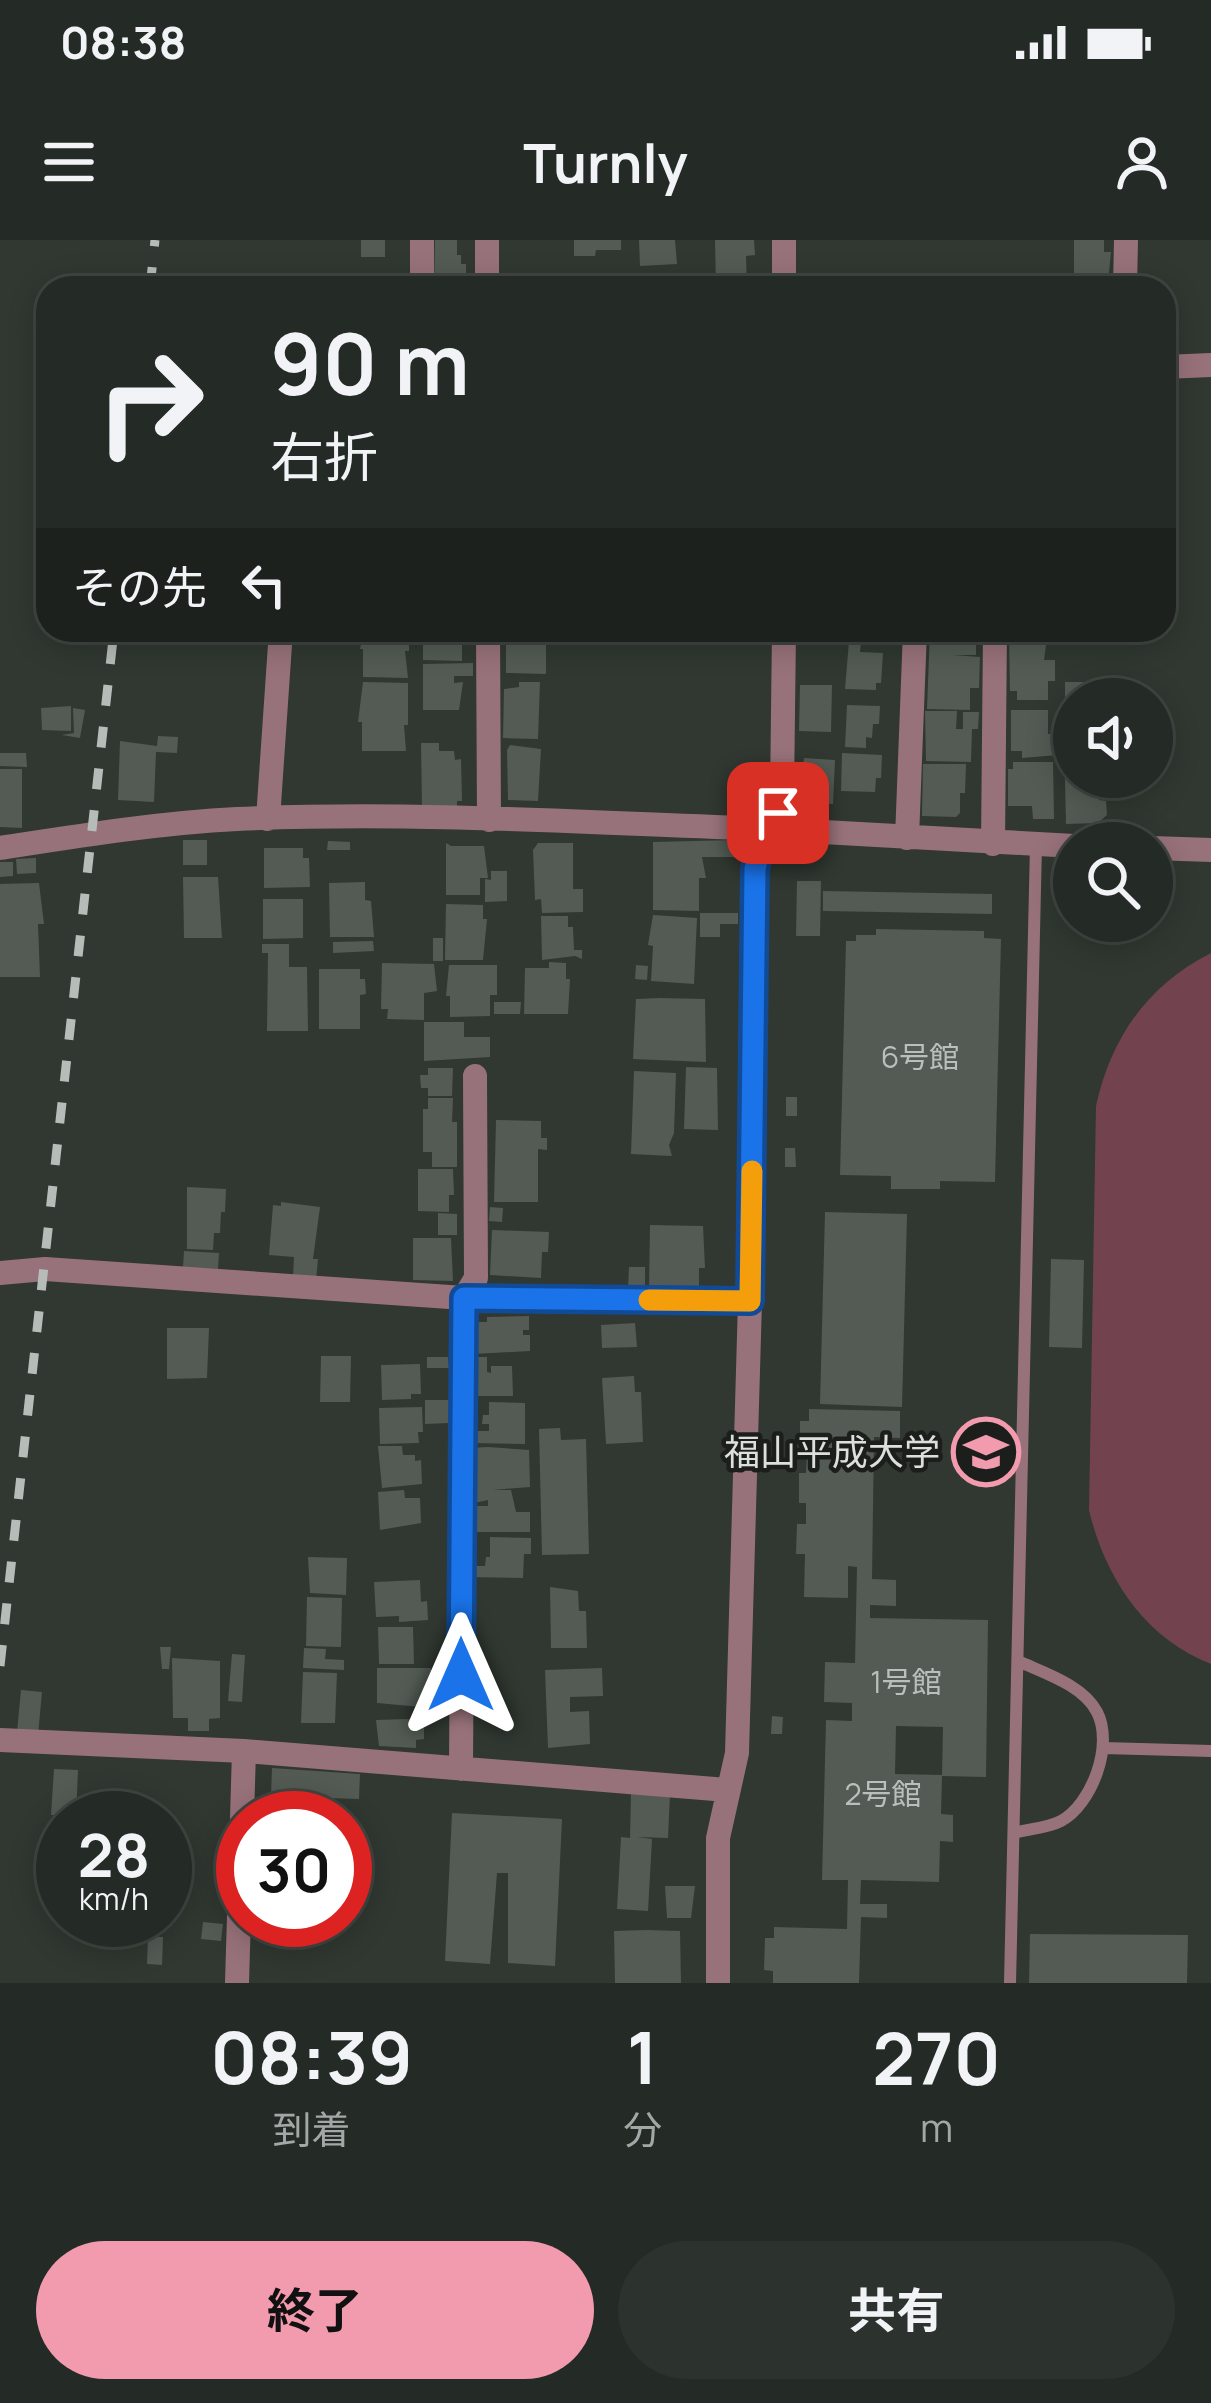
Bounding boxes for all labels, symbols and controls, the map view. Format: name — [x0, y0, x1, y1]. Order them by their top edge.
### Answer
text: 08:38 — [60, 11, 186, 73]
text: Turnly — [523, 125, 688, 199]
icon: menu — [36, 129, 102, 195]
icon: person — [1109, 129, 1175, 195]
text: 90 m — [270, 305, 470, 420]
icon: right — [72, 324, 228, 480]
text: 右折 — [270, 419, 378, 493]
icon: left — [231, 552, 297, 618]
text: その先 — [72, 556, 207, 618]
map controls — [1053, 678, 1173, 942]
button: sound — [1053, 678, 1173, 798]
pin — [727, 762, 829, 864]
icon: arrive — [745, 780, 811, 846]
button: search — [1053, 822, 1173, 942]
house number: 6号館 — [881, 1036, 959, 1077]
school or university icon: 福山平成大学 — [951, 1417, 1021, 1487]
place label: 福山平成大学 — [724, 1427, 940, 1476]
position arrow — [398, 1612, 524, 1738]
house number: 1号館 — [870, 1661, 942, 1702]
house number: 2号館 — [844, 1773, 922, 1814]
speed limit sign: 30 — [216, 1791, 372, 1947]
text: 28 — [78, 1813, 150, 1895]
text: km/h — [79, 1878, 149, 1919]
text: 08:39 — [210, 2007, 413, 2106]
text: 1 — [627, 2007, 658, 2106]
text: 270 — [872, 2008, 1001, 2107]
text: m — [920, 2100, 953, 2154]
text: 到着 — [273, 2102, 351, 2156]
text: 分 — [623, 2102, 662, 2156]
button: 終了 — [36, 2241, 594, 2379]
button: 共有 — [618, 2241, 1175, 2379]

